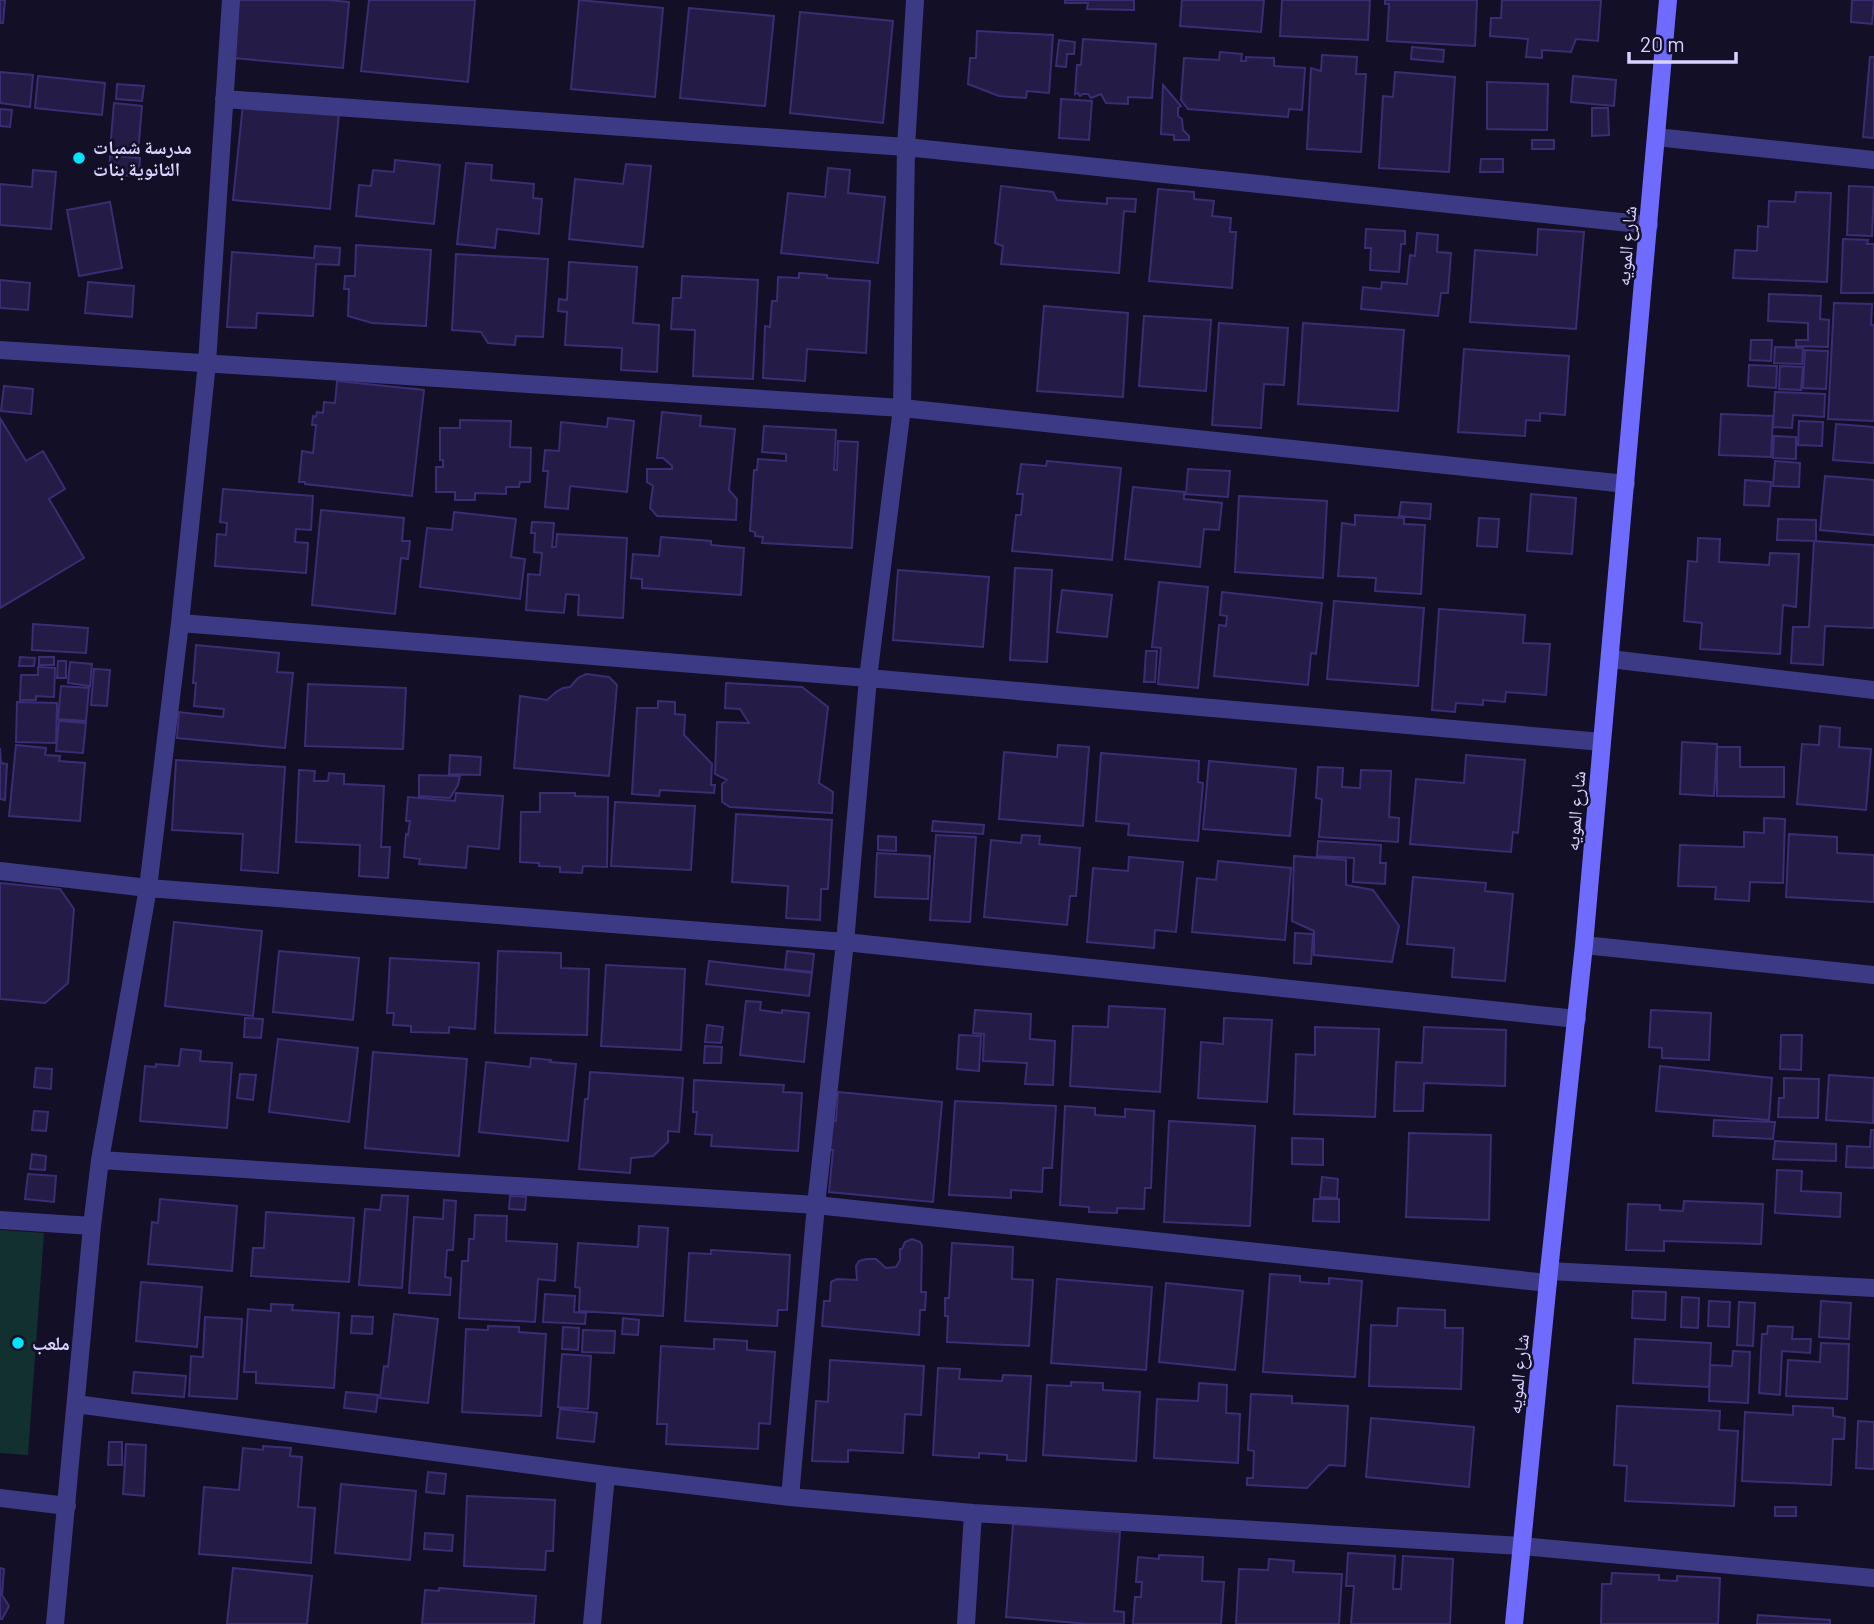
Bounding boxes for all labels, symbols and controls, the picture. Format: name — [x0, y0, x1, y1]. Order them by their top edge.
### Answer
scale bar — [1629, 21, 1736, 65]
text: 20 m — [1640, 31, 1685, 56]
place label: مدرسة شمبات الثانوية بنات — [93, 135, 192, 181]
marker: مدرسة شمبات الثانوية بنات — [71, 150, 87, 166]
street label: شارع المويه — [1611, 205, 1641, 287]
street label: شارع المويه — [1560, 770, 1590, 852]
place label: ملعب — [32, 1331, 70, 1355]
street label: شارع المويه — [1502, 1333, 1534, 1415]
marker: ملعب — [10, 1335, 26, 1351]

